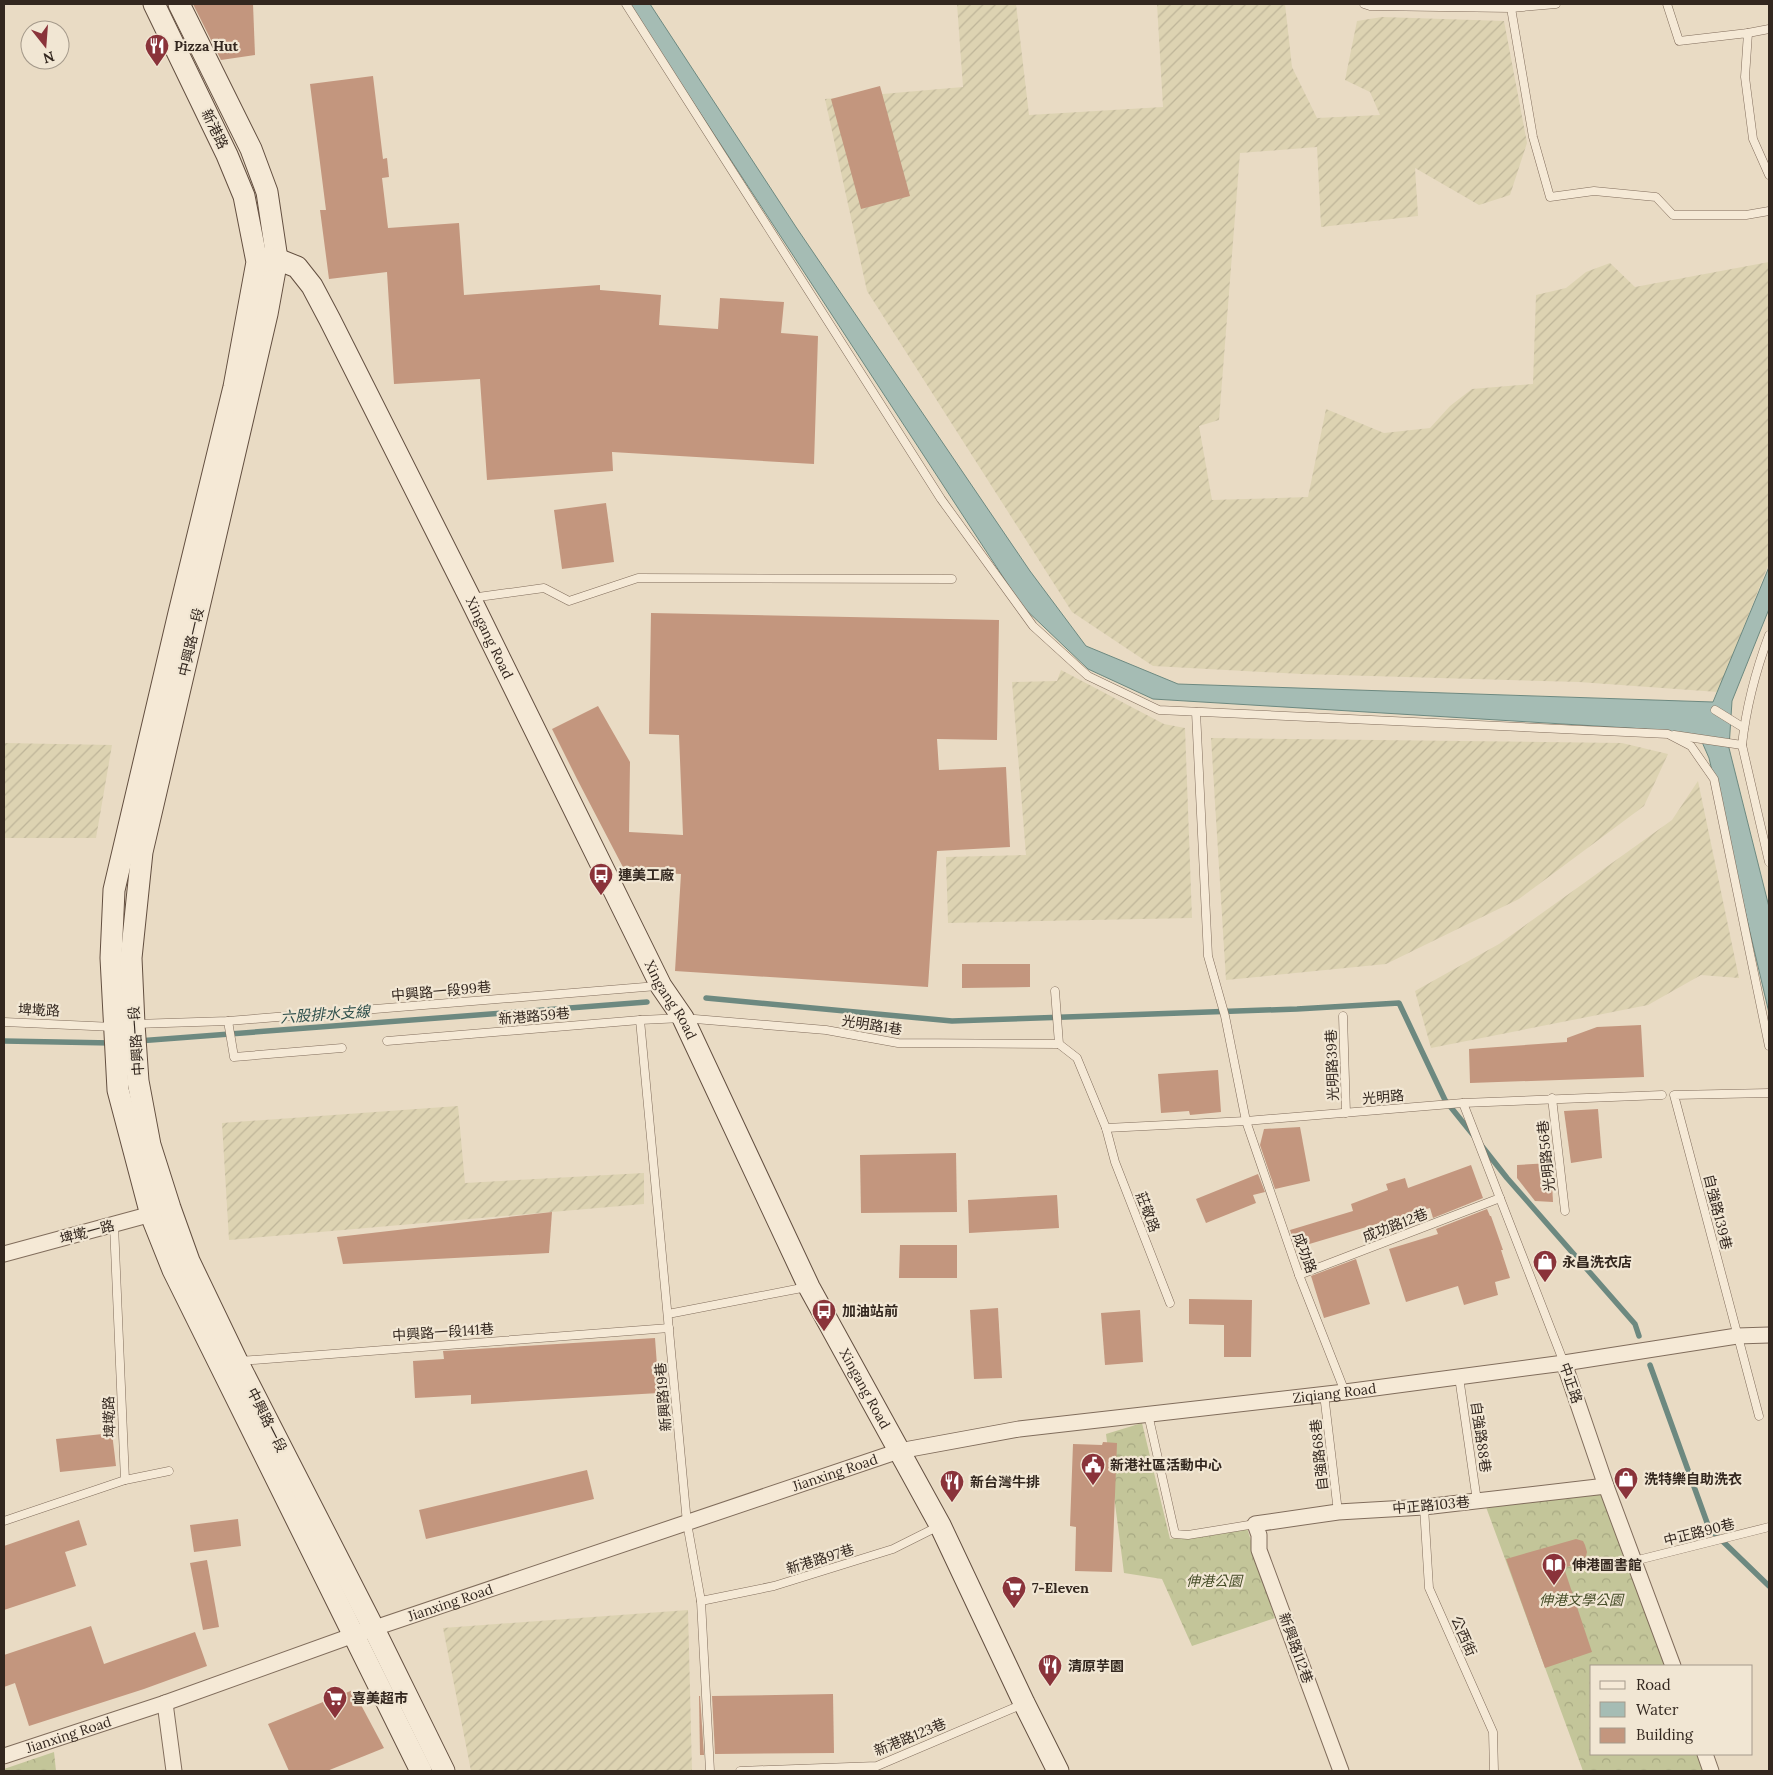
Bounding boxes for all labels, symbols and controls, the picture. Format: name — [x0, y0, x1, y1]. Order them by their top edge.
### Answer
north arrow — [20, 20, 70, 70]
restaurant icon: Pizza Hut — [144, 33, 170, 67]
place label: Pizza Hut — [174, 37, 238, 55]
text: N — [41, 47, 57, 68]
street label: 新港路 — [198, 106, 232, 152]
street label: Xingang Road — [462, 594, 517, 682]
street label: 中興路一段 — [174, 606, 208, 678]
bus stop icon: 連美工廠 — [588, 862, 614, 896]
place label: 連美工廠 — [618, 866, 674, 884]
street label: Xingang Road — [641, 957, 701, 1042]
street label: 中興路一段99巷 — [390, 978, 492, 1004]
street label: 埤墘路 — [18, 1000, 60, 1020]
water label: 六股排水支線 — [279, 1001, 373, 1027]
street label: 新港路59巷 — [497, 1004, 571, 1028]
street label: 中興路一段 — [125, 1005, 147, 1077]
street label: 光明路1巷 — [840, 1011, 904, 1039]
street label: 光明路39巷 — [1322, 1029, 1342, 1101]
street label: 光明路 — [1361, 1086, 1405, 1108]
street label: 光明路56巷 — [1533, 1119, 1559, 1193]
street label: 自強路139巷 — [1700, 1172, 1736, 1252]
street label: 莊敬路 — [1132, 1189, 1164, 1235]
street label: 成功路12巷 — [1360, 1204, 1430, 1246]
street label: 埤墘一路 — [58, 1216, 116, 1248]
street label: 成功路 — [1289, 1230, 1321, 1276]
shop icon: 永昌洗衣店 — [1532, 1249, 1558, 1283]
place label: 永昌洗衣店 — [1562, 1253, 1632, 1271]
bus stop icon: 加油站前 — [811, 1298, 837, 1332]
place label: 加油站前 — [842, 1302, 898, 1320]
street label: 中興路一段141巷 — [392, 1319, 494, 1345]
street label: Xingang Road — [836, 1345, 894, 1432]
street label: 中正路 — [1556, 1360, 1586, 1406]
street label: 新興路19巷 — [651, 1362, 675, 1432]
street label: Ziqiang Road — [1292, 1379, 1377, 1407]
street label: 中興路一段 — [243, 1385, 291, 1455]
street label: 埤墘路 — [99, 1396, 119, 1438]
street label: 自強路88巷 — [1467, 1400, 1495, 1474]
street label: 自強路68巷 — [1306, 1418, 1332, 1492]
street label: Jianxing Road — [789, 1450, 880, 1496]
public building icon: 新港社區活動中心 — [1080, 1452, 1106, 1486]
place label: 新港社區活動中心 — [1110, 1456, 1222, 1474]
shop icon: 洗特樂自助洗衣 — [1613, 1466, 1639, 1500]
restaurant icon: 新台灣牛排 — [939, 1469, 965, 1503]
place label: 洗特樂自助洗衣 — [1644, 1470, 1742, 1488]
place label: 新台灣牛排 — [970, 1473, 1040, 1491]
street label: 中正路103巷 — [1392, 1493, 1470, 1517]
street label: 中正路90巷 — [1662, 1514, 1736, 1550]
street label: 新港路97巷 — [784, 1540, 856, 1578]
library icon: 伸港圖書館 — [1541, 1552, 1567, 1586]
place label: 伸港圖書館 — [1572, 1556, 1642, 1574]
park label: 伸港公園 — [1186, 1572, 1244, 1590]
supermarket icon: 7-Eleven — [1001, 1575, 1027, 1609]
place label: 7-Eleven — [1032, 1579, 1089, 1597]
street label: Jianxing Road — [404, 1580, 495, 1626]
park label: 伸港文學公園 — [1539, 1591, 1625, 1609]
street label: 新興路112巷 — [1275, 1610, 1317, 1686]
street label: 公西街 — [1447, 1613, 1481, 1659]
restaurant icon: 清原芋園 — [1037, 1653, 1063, 1687]
place label: 清原芋園 — [1068, 1657, 1124, 1675]
legend — [1590, 1665, 1753, 1755]
text: Road — [1636, 1675, 1671, 1694]
supermarket icon: 喜美超市 — [322, 1685, 348, 1719]
place label: 喜美超市 — [352, 1689, 408, 1707]
text: Water — [1636, 1700, 1679, 1719]
street label: Jianxing Road — [23, 1712, 114, 1757]
street label: 新港路123巷 — [871, 1714, 949, 1760]
text: Building — [1636, 1725, 1694, 1744]

